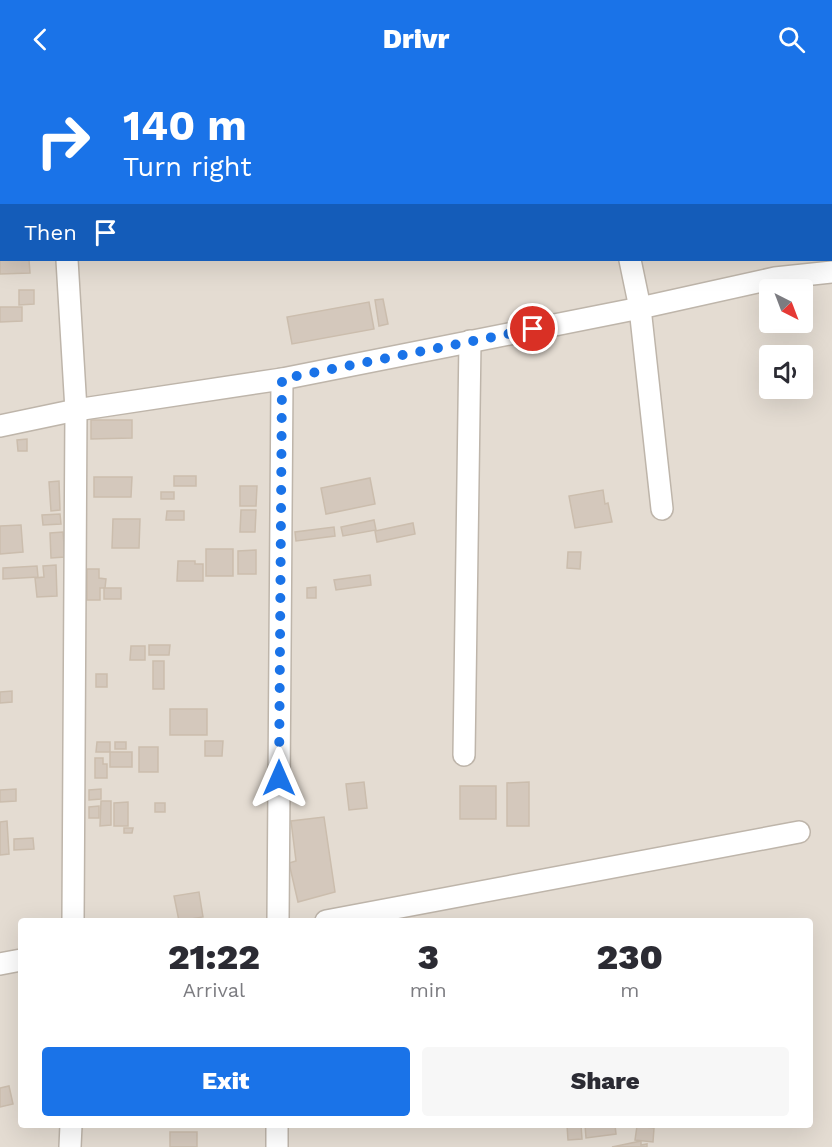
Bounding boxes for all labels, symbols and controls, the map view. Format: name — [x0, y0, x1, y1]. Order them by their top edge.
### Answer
icon: back — [24, 23, 57, 56]
text: Drivr — [383, 23, 449, 55]
icon: search — [775, 23, 808, 56]
text: 140 m — [123, 101, 247, 150]
icon: right — [24, 102, 102, 180]
text: Turn right — [123, 151, 252, 183]
icon: arrive — [89, 216, 122, 249]
text: Then — [24, 220, 77, 245]
north arrow — [759, 279, 813, 333]
map controls — [759, 279, 813, 399]
pin — [507, 303, 558, 354]
icon: arrive — [516, 312, 549, 345]
button: sound — [759, 345, 813, 399]
position arrow — [247, 746, 311, 810]
text: 21:22 — [168, 936, 260, 978]
text: 3 — [417, 936, 439, 978]
text: 230 — [596, 936, 663, 978]
text: Arrival — [183, 978, 245, 1002]
text: min — [410, 978, 447, 1002]
text: m — [620, 978, 639, 1002]
button: Exit — [42, 1047, 410, 1116]
button: Share — [422, 1047, 789, 1116]

